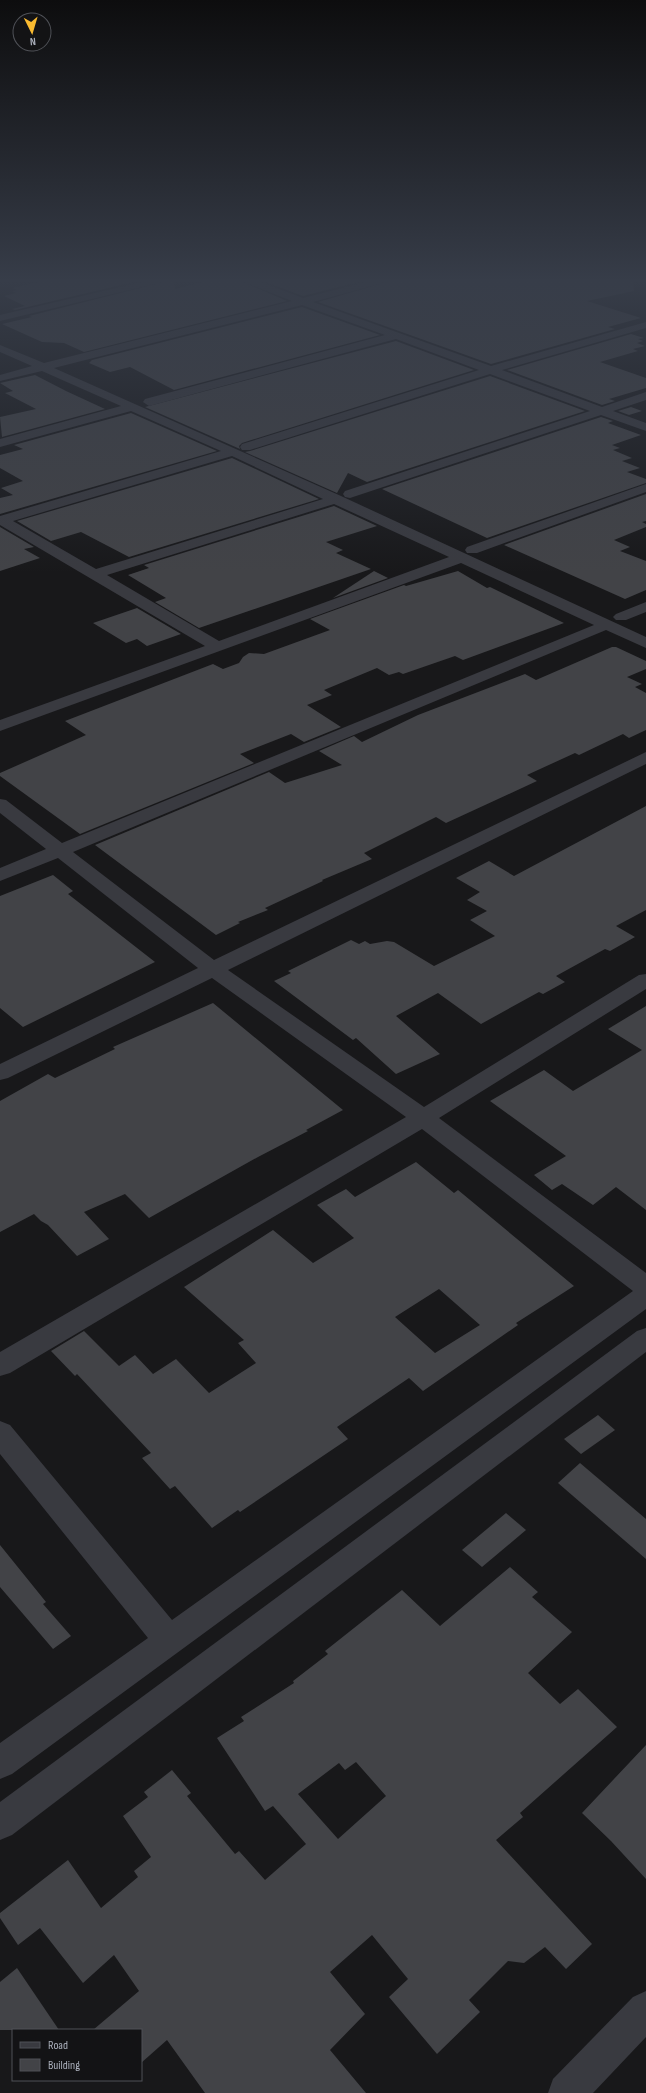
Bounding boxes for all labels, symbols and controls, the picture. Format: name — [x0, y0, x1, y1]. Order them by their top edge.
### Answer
north arrow — [12, 12, 52, 52]
text: N — [29, 35, 36, 48]
legend — [12, 2029, 142, 2081]
text: Road — [48, 2038, 68, 2053]
text: Building — [48, 2058, 80, 2073]

